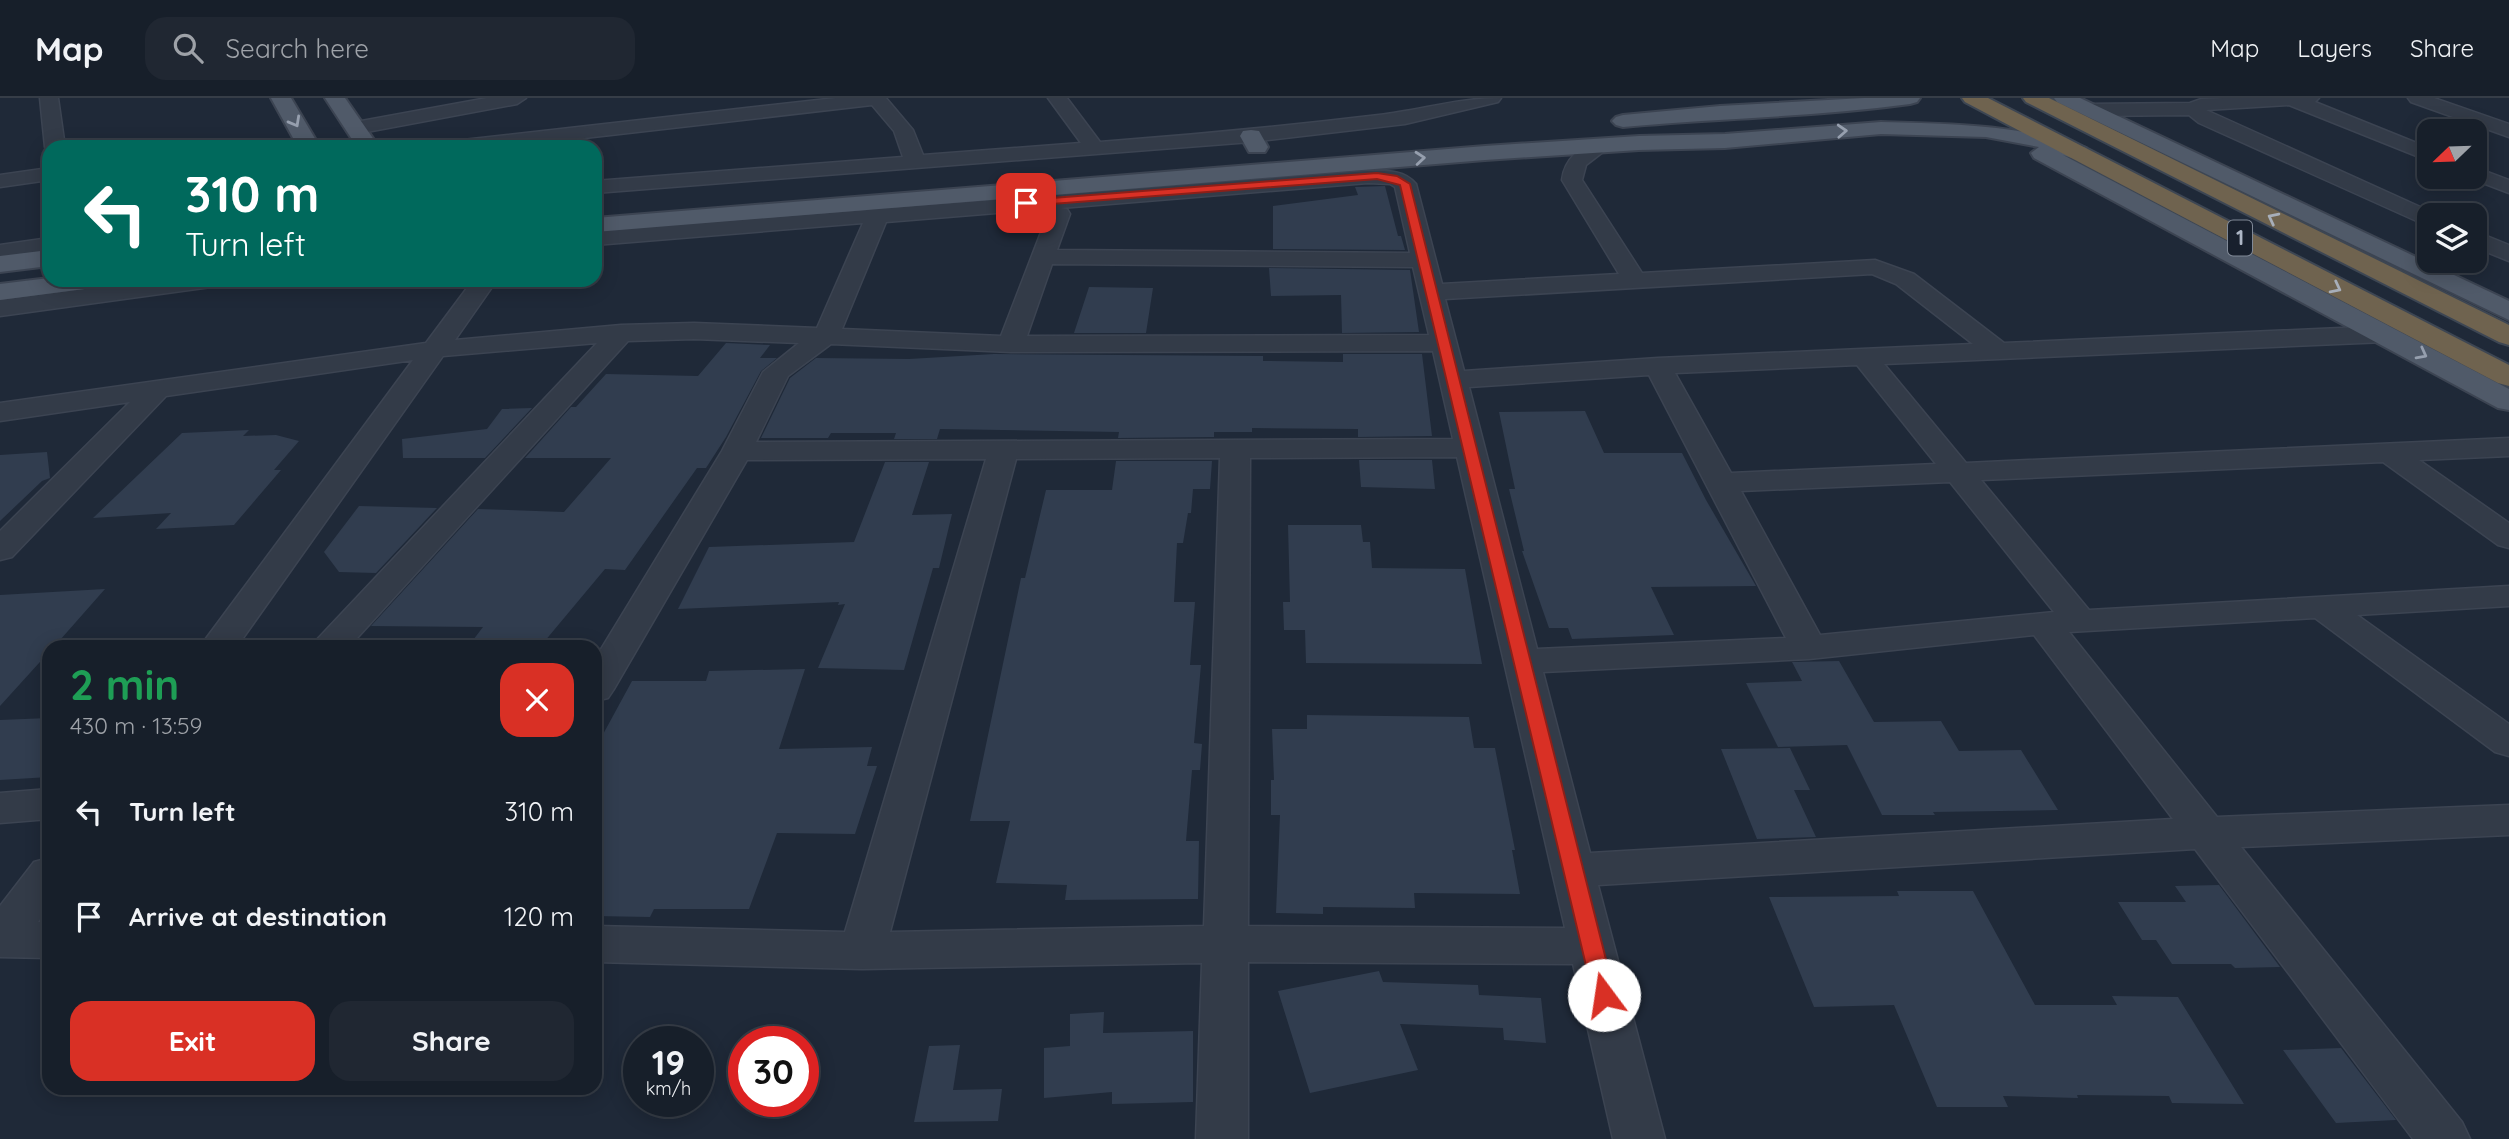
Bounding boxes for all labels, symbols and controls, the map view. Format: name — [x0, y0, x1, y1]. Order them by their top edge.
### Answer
search box — [145, 17, 635, 80]
text: Map — [35, 28, 103, 69]
icon: search — [169, 29, 207, 67]
text: Search here — [225, 32, 369, 65]
text: Map — [2210, 33, 2259, 63]
text: Layers — [2297, 33, 2372, 63]
text: Share — [2410, 33, 2474, 63]
one-way arrow — [287, 115, 300, 128]
north arrow — [2417, 119, 2487, 189]
map controls — [2417, 119, 2487, 273]
one-way arrow — [1837, 123, 1848, 138]
one-way arrow — [1415, 151, 1426, 166]
text: 310 m — [185, 163, 319, 224]
icon: left — [70, 168, 161, 259]
pin — [996, 173, 1056, 233]
icon: arrive — [1007, 184, 1045, 222]
button: layers — [2417, 203, 2487, 273]
one-way arrow — [2268, 212, 2280, 226]
road number: 1 — [2228, 220, 2252, 256]
text: Turn left — [185, 224, 306, 264]
one-way arrow — [2329, 280, 2341, 293]
one-way arrow — [2415, 346, 2427, 359]
text: 2 min — [70, 658, 179, 711]
button: close — [500, 663, 574, 737]
text: 430 m · 13:59 — [70, 711, 202, 740]
icon: left — [70, 793, 108, 831]
text: Turn left — [129, 795, 236, 828]
text: 310 m — [504, 795, 574, 828]
icon: arrive — [70, 898, 108, 936]
text: Arrive at destination — [129, 900, 387, 933]
text: 120 m — [504, 900, 574, 933]
position arrow — [1567, 958, 1641, 1032]
button: Exit — [70, 1001, 315, 1081]
button: Share — [329, 1001, 574, 1081]
speed limit sign: 30 — [728, 1026, 819, 1117]
text: 19 — [652, 1040, 685, 1084]
text: km/h — [646, 1077, 691, 1100]

